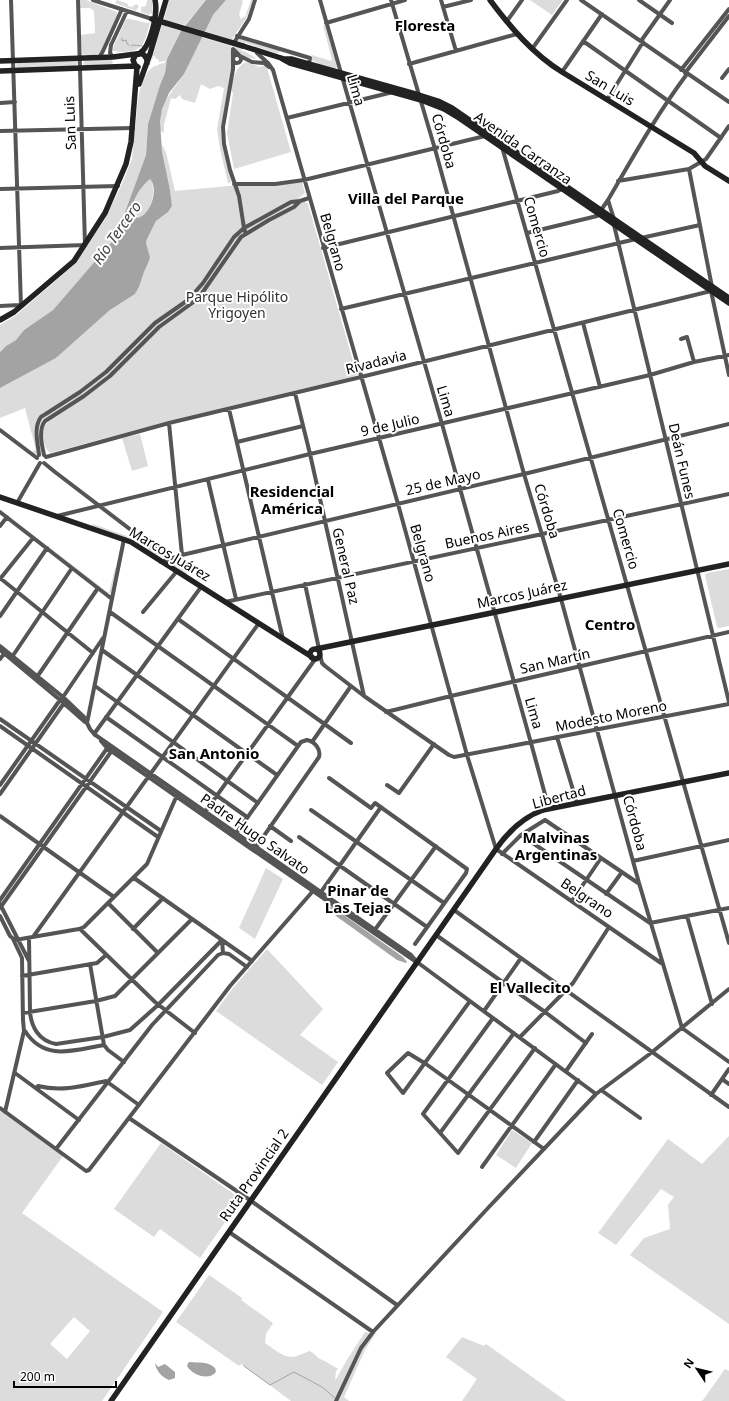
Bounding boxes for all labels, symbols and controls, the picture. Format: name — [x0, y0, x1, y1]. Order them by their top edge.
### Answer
district label: Floresta — [395, 15, 455, 35]
street label: San Luis — [582, 65, 639, 110]
street label: Lima — [343, 72, 370, 108]
street label: San Luis — [59, 95, 80, 150]
street label: Avenida Carranza — [471, 107, 576, 188]
street label: Córdoba — [428, 111, 461, 171]
district label: Villa del Parque — [348, 188, 464, 208]
street label: Comercio — [520, 194, 555, 260]
water label: Río Tercero — [87, 197, 145, 268]
street label: Belgrano — [316, 211, 351, 273]
park label: Parque Hipólito Yrigoyen — [186, 287, 288, 322]
street label: Rivadavia — [343, 345, 408, 378]
street label: Lima — [433, 383, 460, 419]
street label: 9 de Julio — [359, 409, 421, 441]
street label: Deán Funes — [665, 421, 701, 501]
street label: 25 de Mayo — [404, 464, 482, 499]
district label: Residencial América — [250, 481, 334, 518]
street label: Córdoba — [530, 481, 565, 541]
street label: Comercio — [609, 506, 644, 572]
street label: Buenos Aires — [443, 516, 531, 553]
street label: Marcos Juárez — [126, 522, 215, 586]
street label: Belgrano — [406, 522, 441, 584]
street label: General Paz — [328, 526, 365, 607]
street label: Marcos Juárez — [475, 575, 569, 612]
district label: Centro — [585, 614, 635, 634]
street label: San Martín — [518, 643, 592, 678]
street label: Lima — [521, 695, 548, 731]
street label: Modesto Moreno — [554, 695, 668, 736]
district label: San Antonio — [169, 743, 259, 763]
street label: Libertad — [530, 780, 588, 813]
street label: Padre Hugo Salvato — [197, 789, 314, 878]
street label: Córdoba — [619, 793, 652, 853]
district label: Malvinas Argentinas — [515, 827, 597, 864]
street label: Belgrano — [557, 873, 617, 922]
district label: Pinar de Las Tejas — [325, 880, 391, 917]
district label: El Vallecito — [489, 977, 571, 997]
street label: Ruta Provincial 2 — [215, 1125, 293, 1225]
north arrow — [677, 1349, 717, 1389]
text: N — [680, 1355, 697, 1371]
scale bar — [14, 1363, 116, 1389]
text: 200 m — [20, 1368, 55, 1385]

